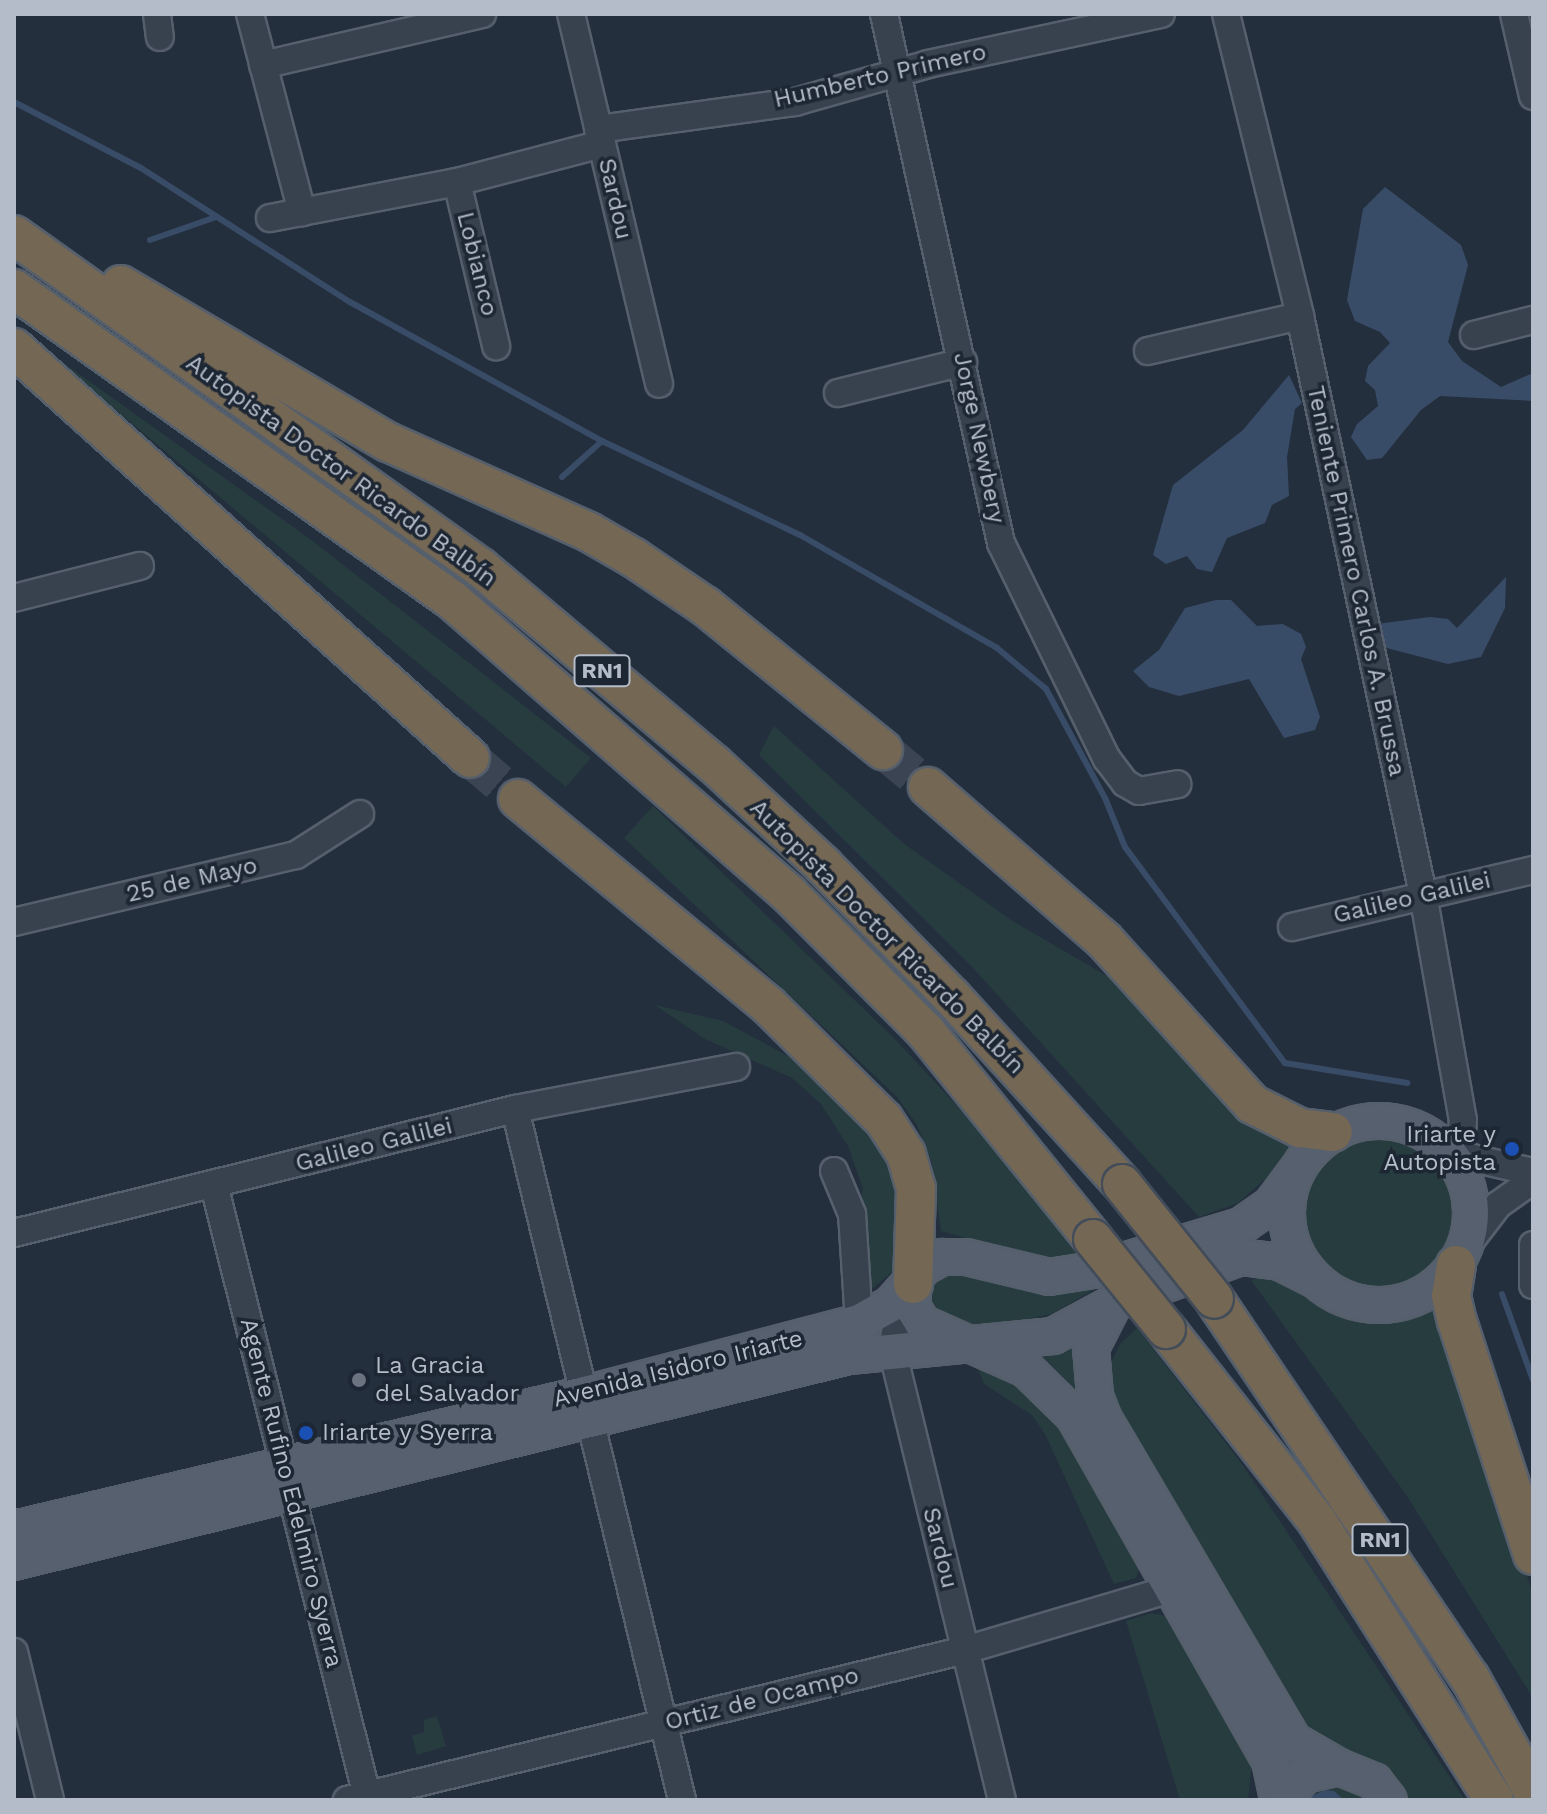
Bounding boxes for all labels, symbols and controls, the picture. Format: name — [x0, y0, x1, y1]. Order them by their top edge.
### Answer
street label: Humberto Primero — [771, 38, 989, 114]
street label: Sardou — [592, 156, 638, 242]
street label: Lobianco — [450, 209, 504, 319]
street label: Autopista Doctor Ricardo Balbín — [180, 348, 502, 594]
street label: Jorge Newbery — [947, 350, 1011, 526]
street label: Teniente Primero Carlos A. Brussa — [1300, 383, 1412, 779]
road number: RN1 — [572, 653, 632, 689]
street label: Autopista Doctor Ricardo Balbín — [743, 793, 1031, 1081]
street label: 25 de Mayo — [124, 851, 260, 909]
street label: Galileo Galilei — [1330, 866, 1494, 930]
street label: Galileo Galilei — [293, 1112, 455, 1178]
place label: Iriarte y Autopista — [1383, 1121, 1496, 1177]
marker: Iriarte y Autopista — [1503, 1140, 1521, 1158]
street label: Agente Rufino Edelmiro Syerra — [234, 1315, 348, 1671]
street label: Avenida Isidoro Iriarte — [550, 1324, 806, 1414]
place label: La Gracia del Salvador — [375, 1352, 520, 1408]
marker: La Gracia del Salvador — [350, 1371, 368, 1389]
place label: Iriarte y Syerra — [322, 1419, 494, 1447]
marker: Iriarte y Syerra — [297, 1424, 315, 1442]
street label: Sardou — [916, 1505, 964, 1591]
road number: RN1 — [1350, 1522, 1410, 1558]
street label: Ortiz de Ocampo — [662, 1661, 862, 1737]

